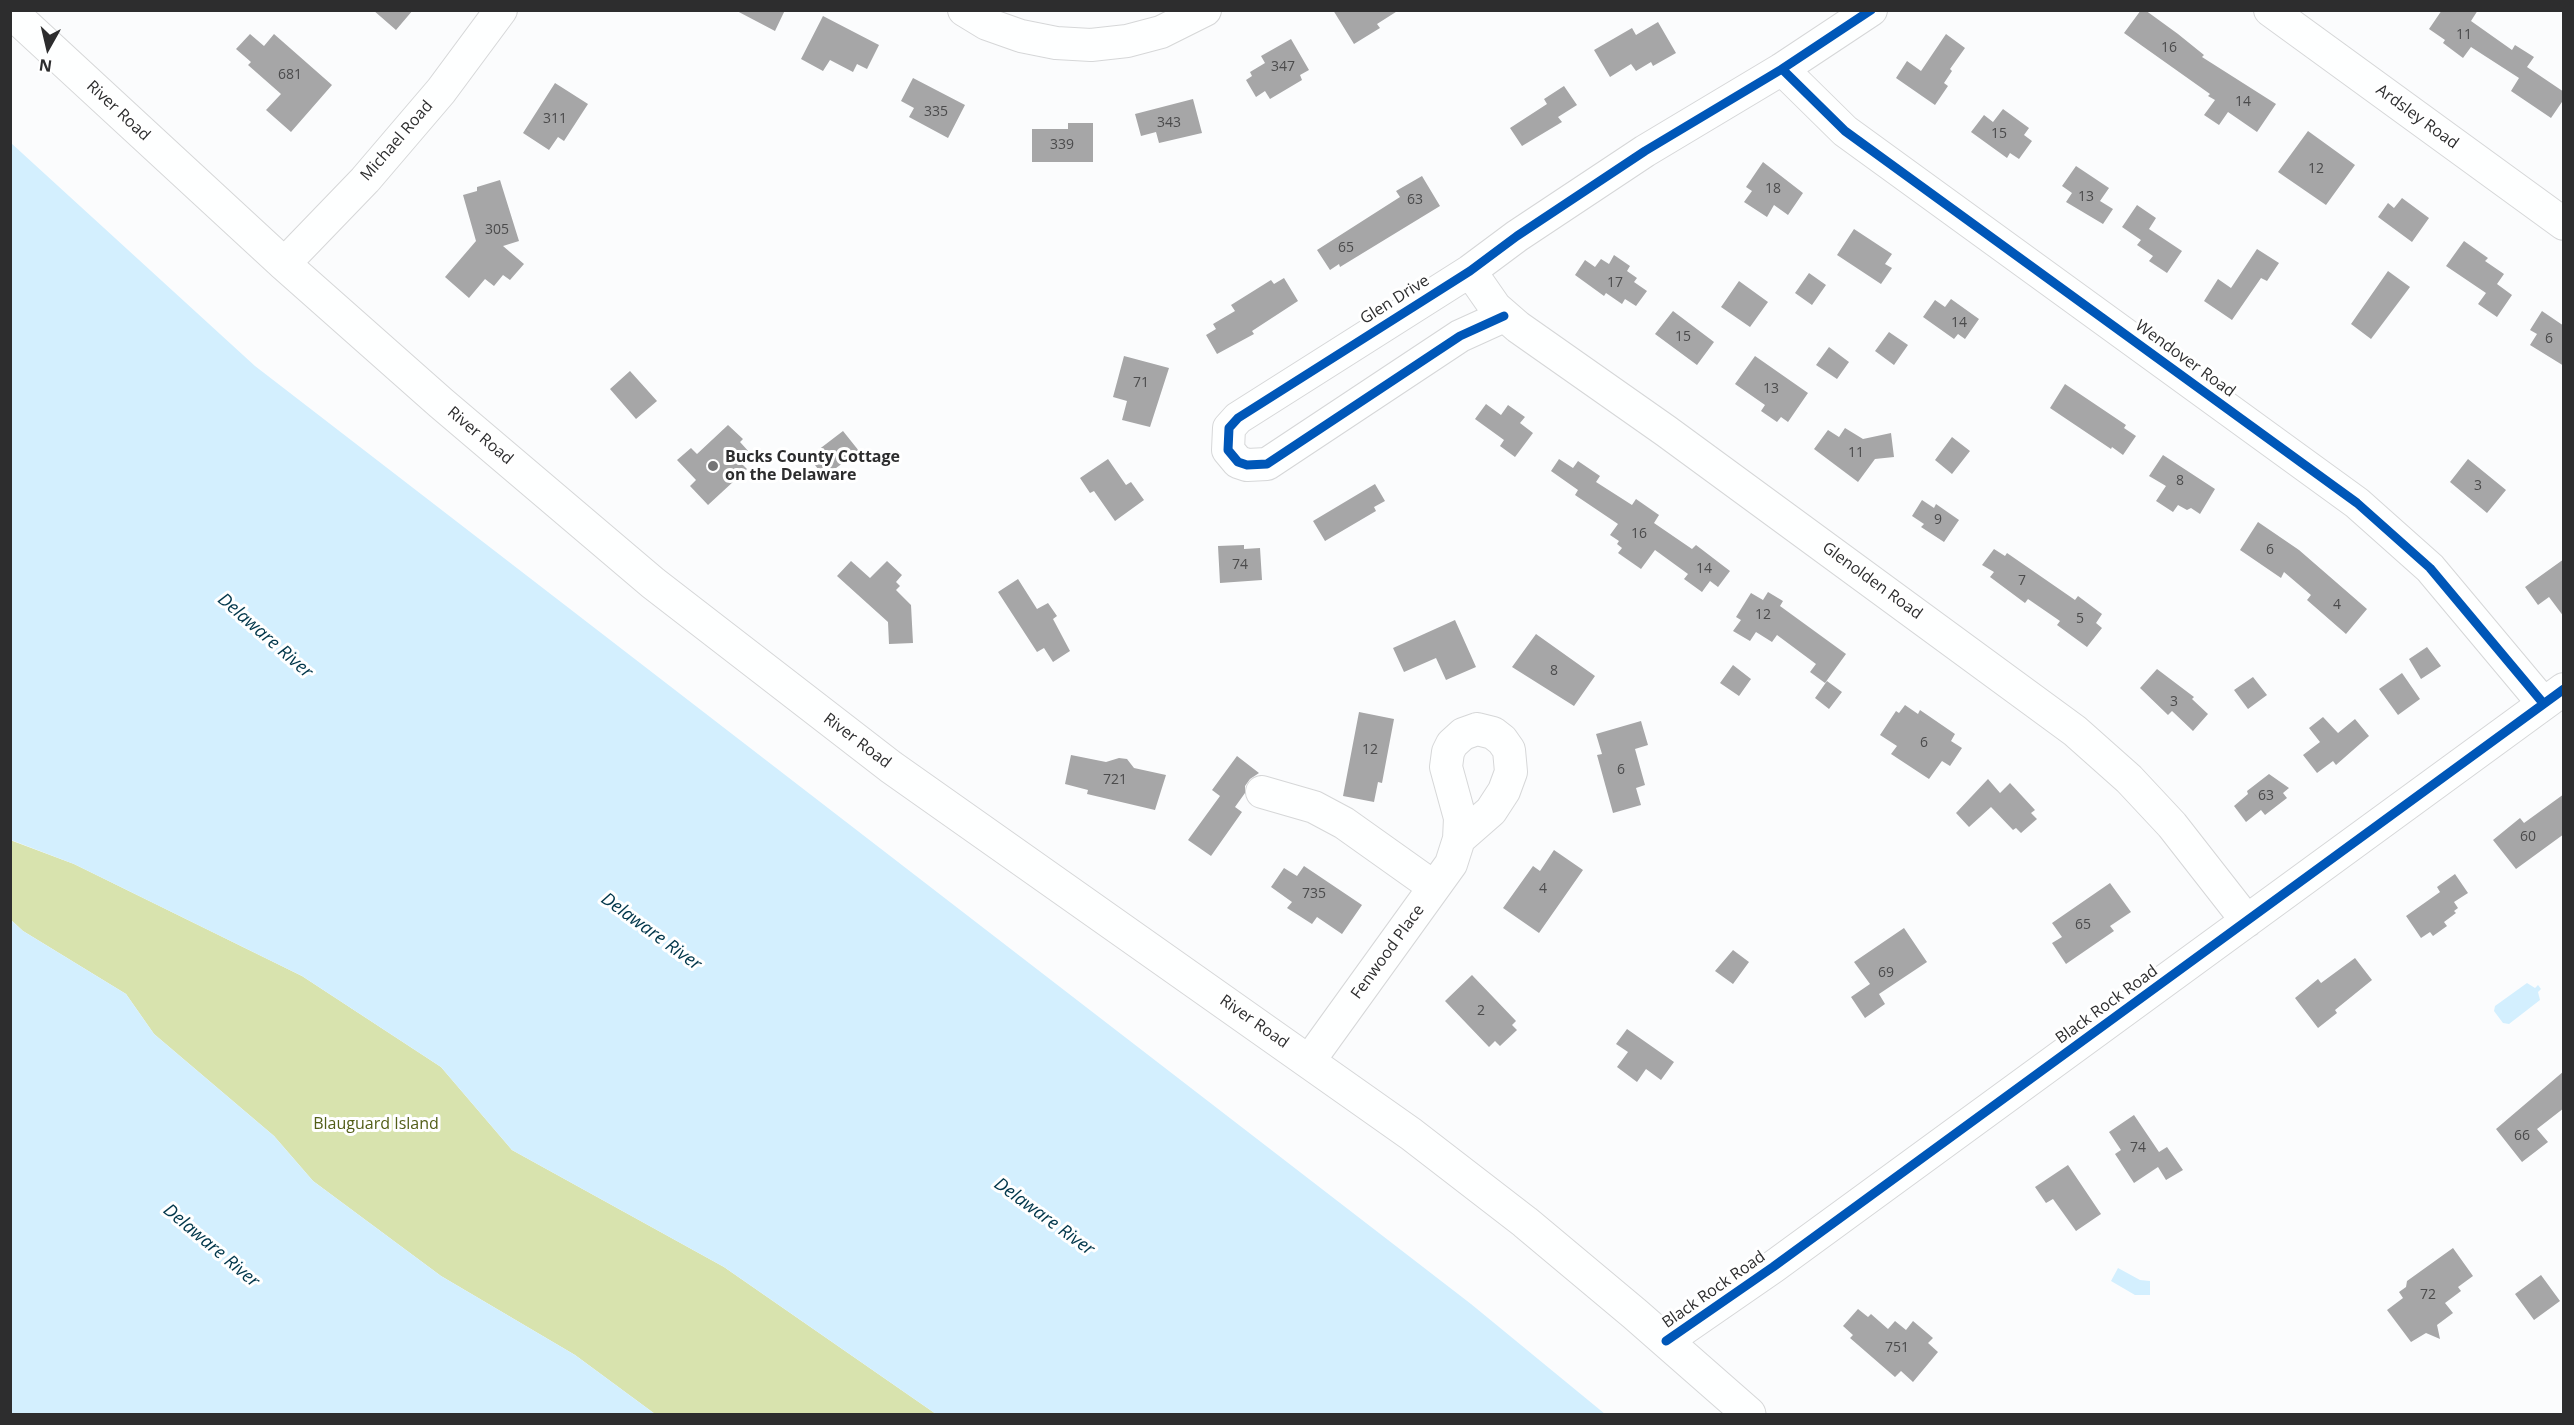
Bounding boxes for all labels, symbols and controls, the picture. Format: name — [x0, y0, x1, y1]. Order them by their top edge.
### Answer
north arrow — [18, 18, 78, 78]
house number: 11 — [2456, 27, 2472, 43]
house number: 16 — [2161, 40, 2177, 56]
text: N — [38, 54, 53, 78]
house number: 347 — [1271, 59, 1295, 75]
house number: 681 — [278, 67, 302, 83]
street label: River Road — [82, 77, 154, 145]
street label: Ardsley Road — [2372, 81, 2462, 153]
house number: 14 — [2235, 94, 2251, 110]
street label: Michael Road — [357, 97, 437, 185]
house number: 335 — [924, 104, 948, 120]
house number: 311 — [543, 111, 567, 127]
house number: 343 — [1157, 115, 1181, 131]
house number: 15 — [1991, 126, 2007, 142]
house number: 339 — [1050, 137, 1074, 153]
house number: 12 — [2308, 161, 2324, 177]
house number: 18 — [1765, 181, 1781, 197]
house number: 13 — [2078, 189, 2094, 205]
house number: 63 — [1407, 192, 1423, 208]
house number: 305 — [485, 222, 509, 238]
house number: 65 — [1338, 240, 1354, 256]
street label: Glen Drive — [1357, 271, 1433, 329]
house number: 17 — [1607, 275, 1623, 291]
house number: 14 — [1951, 315, 1967, 331]
street label: Wendover Road — [2131, 316, 2239, 402]
house number: 15 — [1675, 329, 1691, 345]
house number: 6 — [2545, 331, 2553, 347]
house number: 71 — [1133, 375, 1149, 391]
house number: 13 — [1763, 381, 1779, 397]
street label: River Road — [443, 403, 517, 469]
house number: 11 — [1848, 445, 1864, 461]
place label: Bucks County Cottage on the Delaware — [725, 447, 900, 485]
marker: Bucks County Cottage on the Delaware — [706, 459, 720, 473]
house number: 8 — [2176, 473, 2184, 489]
house number: 3 — [2474, 478, 2482, 494]
house number: 9 — [1934, 512, 1942, 528]
house number: 16 — [1631, 526, 1647, 542]
street label: Glenolden Road — [1818, 538, 1926, 624]
house number: 6 — [2266, 542, 2274, 558]
house number: 74 — [1232, 557, 1248, 573]
house number: 14 — [1696, 561, 1712, 577]
house number: 7 — [2018, 573, 2026, 589]
water label: Delaware River — [213, 589, 317, 683]
house number: 4 — [2333, 597, 2341, 613]
house number: 12 — [1755, 607, 1771, 623]
house number: 5 — [2076, 611, 2084, 627]
house number: 8 — [1550, 663, 1558, 679]
house number: 3 — [2170, 694, 2178, 710]
street label: River Road — [819, 709, 895, 773]
house number: 6 — [1920, 735, 1928, 751]
house number: 12 — [1362, 742, 1378, 758]
house number: 6 — [1617, 762, 1625, 778]
house number: 721 — [1103, 772, 1127, 788]
house number: 63 — [2258, 788, 2274, 804]
house number: 60 — [2520, 829, 2536, 845]
house number: 4 — [1539, 881, 1547, 897]
house number: 735 — [1302, 886, 1326, 902]
water label: Delaware River — [597, 888, 705, 976]
street label: Fenwood Place — [1347, 901, 1429, 1003]
house number: 65 — [2075, 917, 2091, 933]
street label: Black Rock Road — [2052, 962, 2162, 1048]
house number: 69 — [1878, 965, 1894, 981]
street label: River Road — [1216, 991, 1292, 1053]
house number: 2 — [1477, 1003, 1485, 1019]
park label: Blauguard Island — [313, 1114, 439, 1134]
house number: 66 — [2514, 1128, 2530, 1144]
house number: 74 — [2130, 1140, 2146, 1156]
water label: Delaware River — [990, 1173, 1098, 1261]
water label: Delaware River — [159, 1200, 263, 1292]
street label: Black Rock Road — [1659, 1247, 1769, 1333]
house number: 72 — [2420, 1287, 2436, 1303]
house number: 751 — [1885, 1340, 1909, 1356]

